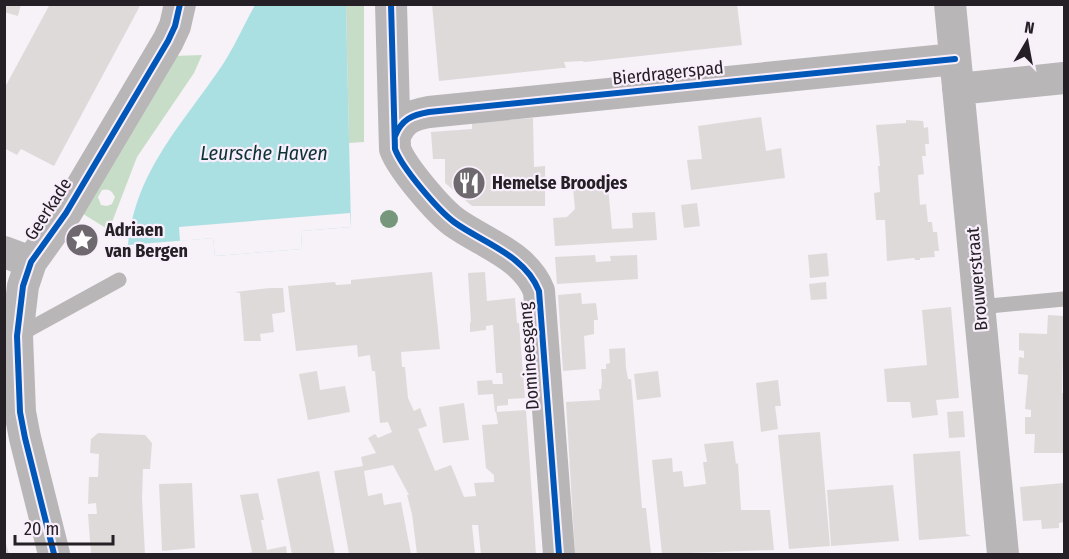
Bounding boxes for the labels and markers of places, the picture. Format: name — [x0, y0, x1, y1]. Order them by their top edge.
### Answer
restaurant icon: Hemelse Broodjes — [451, 165, 487, 201]
place label: Hemelse Broodjes — [492, 172, 627, 194]
place label: Adriaen van Bergen — [104, 219, 188, 262]
place icon: Adriaen van Bergen — [64, 222, 100, 258]

